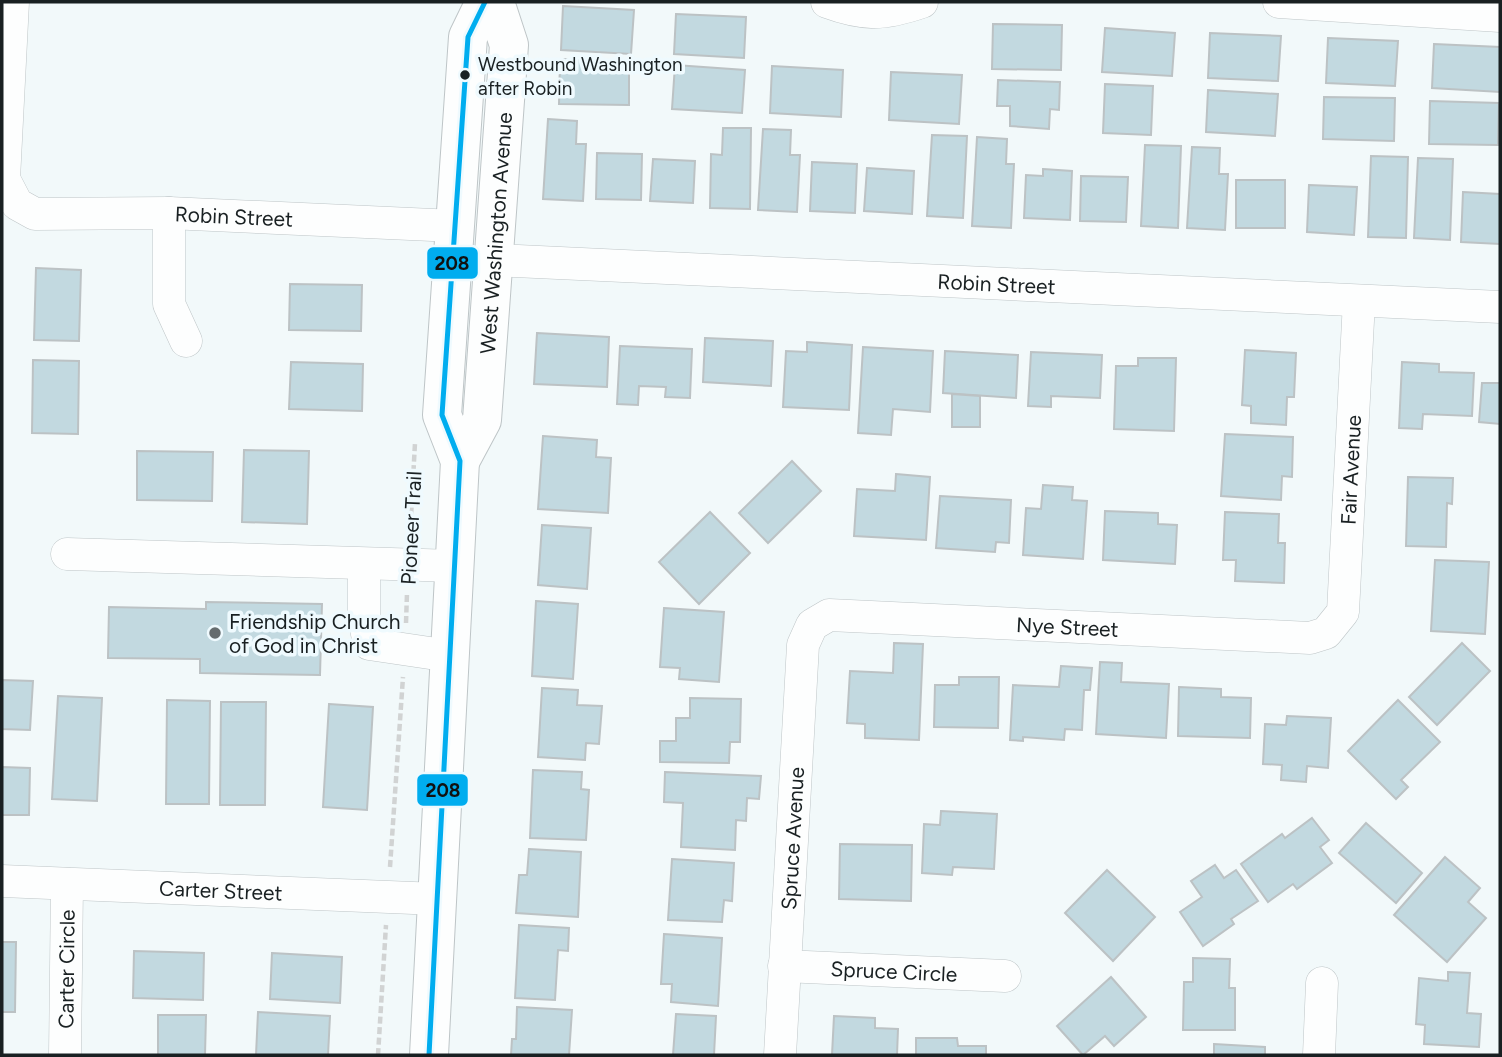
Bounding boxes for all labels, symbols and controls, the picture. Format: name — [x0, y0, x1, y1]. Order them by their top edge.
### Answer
place label: Westbound Washington after Robin — [478, 53, 683, 100]
marker: Westbound Washington after Robin — [458, 68, 472, 82]
street label: West Washington Avenue — [474, 111, 517, 355]
street label: Robin Street — [174, 201, 294, 231]
line badge: 208 — [426, 246, 479, 280]
text: 208 — [435, 252, 469, 275]
street label: Robin Street — [937, 268, 1056, 299]
street label: Fair Avenue — [1335, 414, 1366, 525]
street label: Pioneer Trail — [396, 470, 426, 586]
place label: Friendship Church of God in Christ — [229, 609, 400, 658]
street label: Nye Street — [1016, 611, 1119, 641]
marker: Friendship Church of God in Christ — [207, 625, 223, 641]
street label: Spruce Avenue — [776, 766, 809, 911]
line badge: 208 — [416, 773, 469, 807]
text: 208 — [426, 779, 460, 802]
street label: Carter Street — [159, 875, 283, 905]
street label: Carter Circle — [53, 909, 79, 1029]
street label: Spruce Circle — [830, 956, 958, 986]

